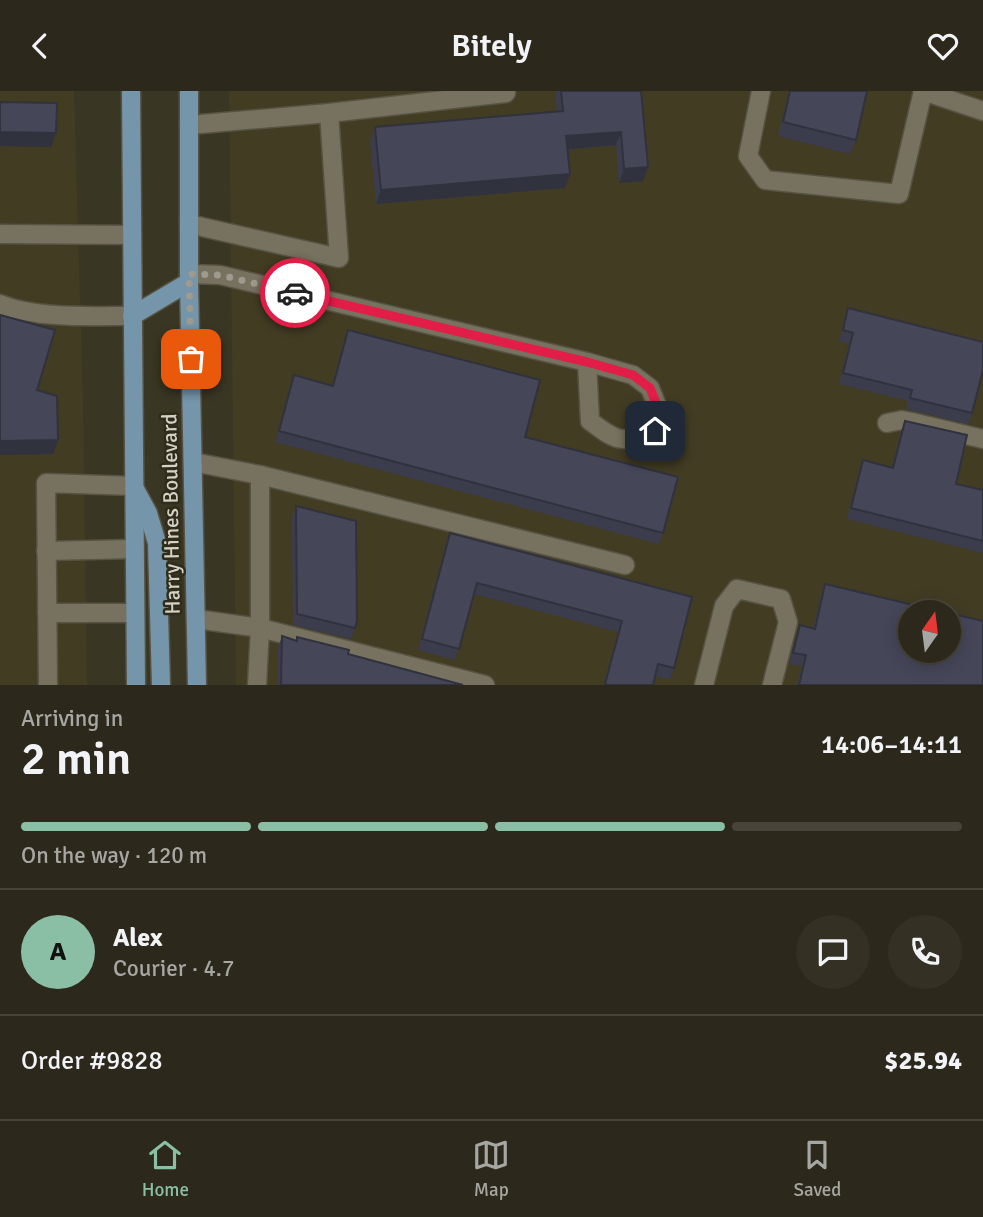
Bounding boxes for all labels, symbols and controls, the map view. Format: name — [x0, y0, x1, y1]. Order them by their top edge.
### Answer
text: Bitely — [451, 26, 532, 65]
icon: back — [21, 27, 59, 65]
icon: heart — [924, 27, 962, 65]
courier — [260, 258, 330, 328]
icon: car — [276, 274, 314, 312]
pin — [161, 329, 221, 389]
icon: bag — [172, 340, 210, 378]
pin — [625, 401, 685, 461]
icon: home — [636, 412, 674, 450]
street label: Harry Hines Boulevard — [156, 413, 186, 615]
north arrow — [898, 600, 961, 663]
map controls — [898, 600, 961, 663]
text: Arriving in — [21, 704, 123, 733]
text: 14:06–14:11 — [821, 729, 962, 761]
text: 2 min — [21, 731, 131, 787]
text: On the way · 120 m — [21, 841, 207, 870]
button: chat — [796, 915, 870, 989]
button: phone — [888, 915, 962, 989]
text: Alex — [113, 922, 163, 954]
text: A — [50, 936, 66, 968]
text: Courier · 4.7 — [113, 954, 234, 983]
text: Order #9828 — [21, 1045, 162, 1077]
text: $25.94 — [884, 1045, 962, 1077]
tab: Home — [142, 1136, 189, 1202]
tab: Map — [472, 1136, 510, 1202]
tab: Saved — [793, 1136, 841, 1202]

